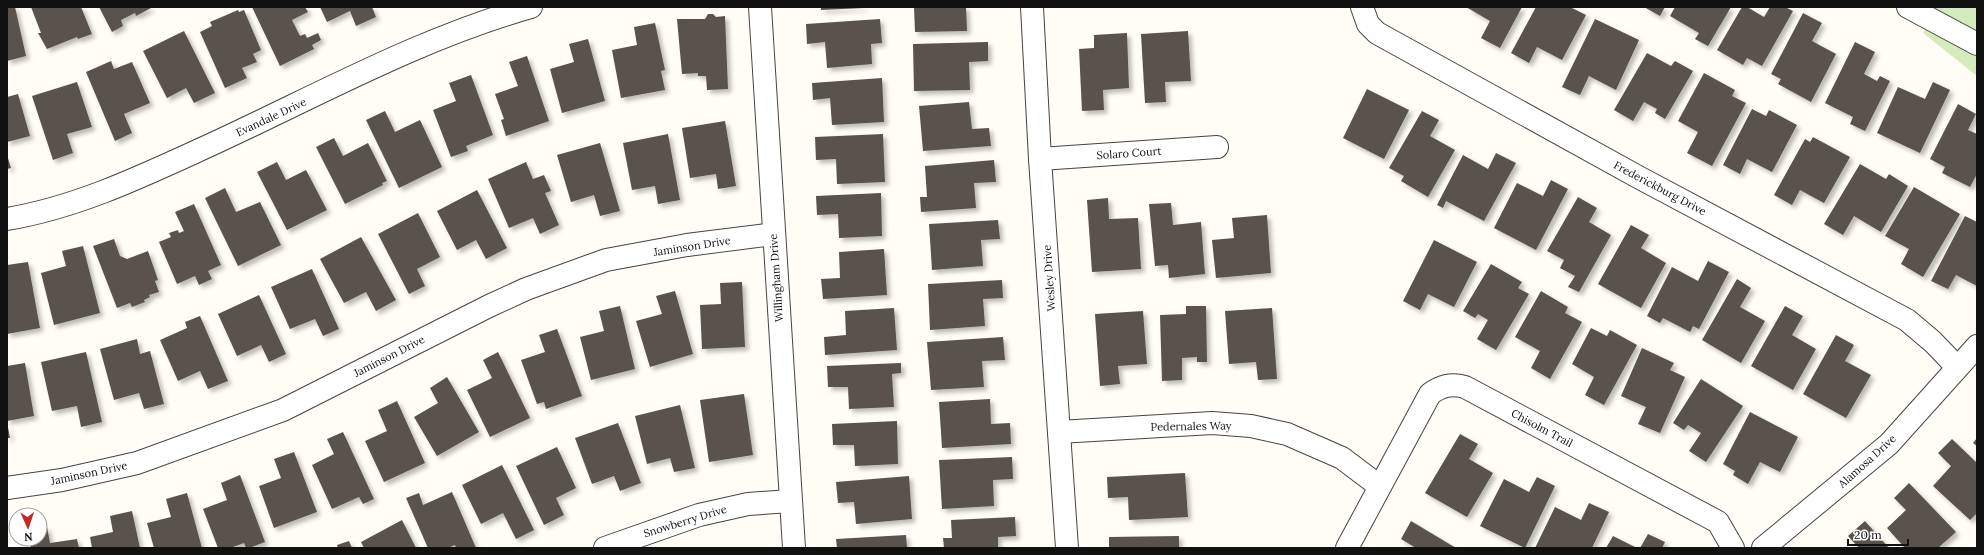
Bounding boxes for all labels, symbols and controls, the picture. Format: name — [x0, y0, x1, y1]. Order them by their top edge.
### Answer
street label: Evandale Drive — [234, 95, 308, 139]
street label: Solaro Court — [1096, 144, 1163, 162]
street label: Frederickburg Drive — [1611, 158, 1709, 218]
street label: Jaminson Drive — [651, 233, 732, 259]
street label: Willingham Drive — [766, 233, 786, 323]
street label: Wesley Drive — [1040, 244, 1058, 312]
street label: Jaminson Drive — [350, 332, 427, 380]
street label: Chisolm Trail — [1509, 406, 1575, 450]
street label: Pedernales Way — [1150, 418, 1232, 434]
street label: Alamosa Drive — [1834, 431, 1899, 491]
street label: Jaminson Drive — [49, 458, 129, 488]
street label: Snowberry Drive — [642, 502, 728, 540]
north arrow — [8, 507, 48, 547]
scale bar — [1848, 521, 1908, 547]
text: 20 m — [1854, 527, 1882, 542]
text: N — [23, 530, 33, 544]

